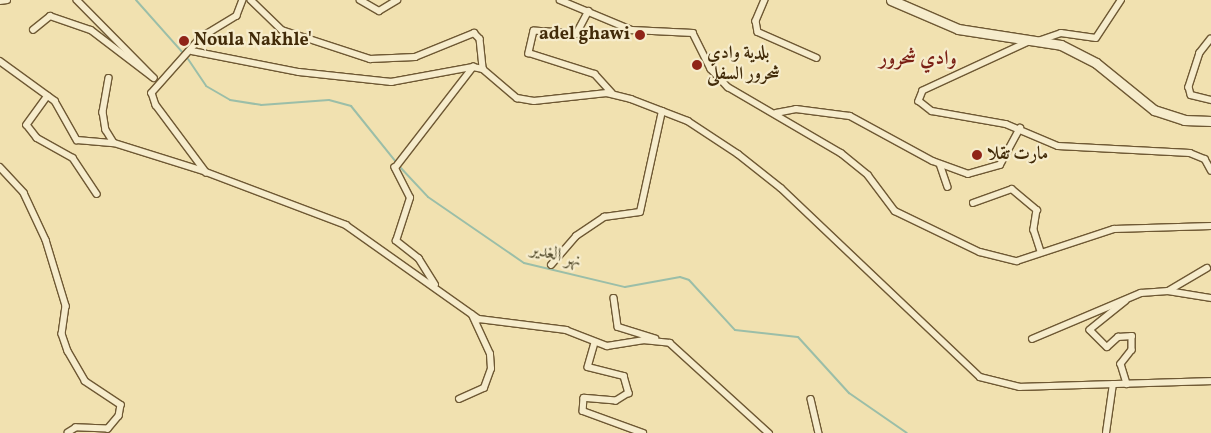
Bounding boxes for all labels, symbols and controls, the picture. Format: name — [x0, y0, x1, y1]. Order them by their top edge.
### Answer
place label: adel ghawi — [539, 24, 630, 46]
marker: adel ghawi — [634, 29, 646, 41]
place label: Noula Nakhle' — [194, 30, 312, 52]
marker: Noula Nakhle' — [178, 35, 190, 47]
place label: بلدية وادي شحرور السفلى — [707, 44, 780, 86]
district label: وادي شحرور — [879, 47, 957, 71]
marker: بلدية وادي شحرور السفلى — [691, 59, 703, 71]
place label: مارت تقلا — [987, 144, 1048, 166]
marker: مارت تقلا — [971, 149, 983, 161]
water label: نهر الغدير — [528, 238, 584, 274]

